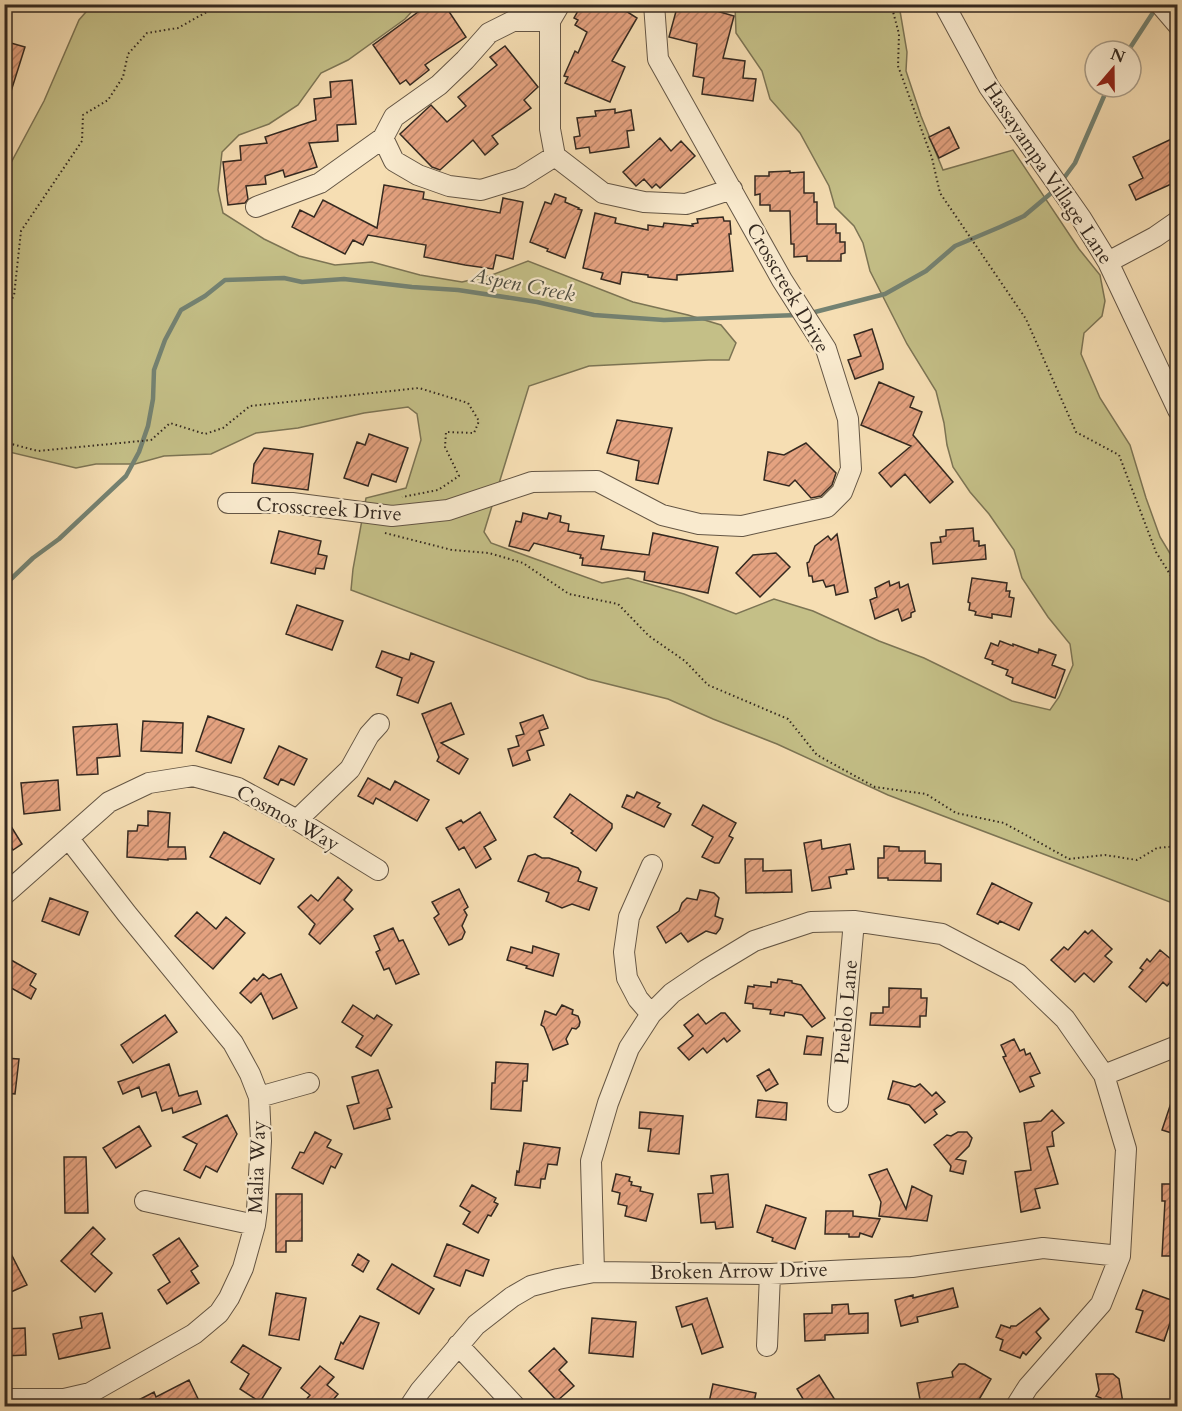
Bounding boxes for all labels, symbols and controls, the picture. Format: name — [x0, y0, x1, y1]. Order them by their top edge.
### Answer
north arrow — [1083, 39, 1143, 99]
text: N — [1107, 43, 1128, 69]
street label: Hassayampa Village Lane — [977, 77, 1119, 269]
street label: Crosscreek Drive — [740, 218, 836, 358]
water label: Aspen Creek — [468, 261, 578, 309]
street label: Crosscreek Drive — [255, 490, 403, 528]
street label: Cosmos Way — [232, 779, 345, 858]
street label: Pueblo Lane — [828, 958, 864, 1066]
street label: Malia Way — [242, 1119, 272, 1214]
street label: Broken Arrow Drive — [650, 1256, 828, 1286]

